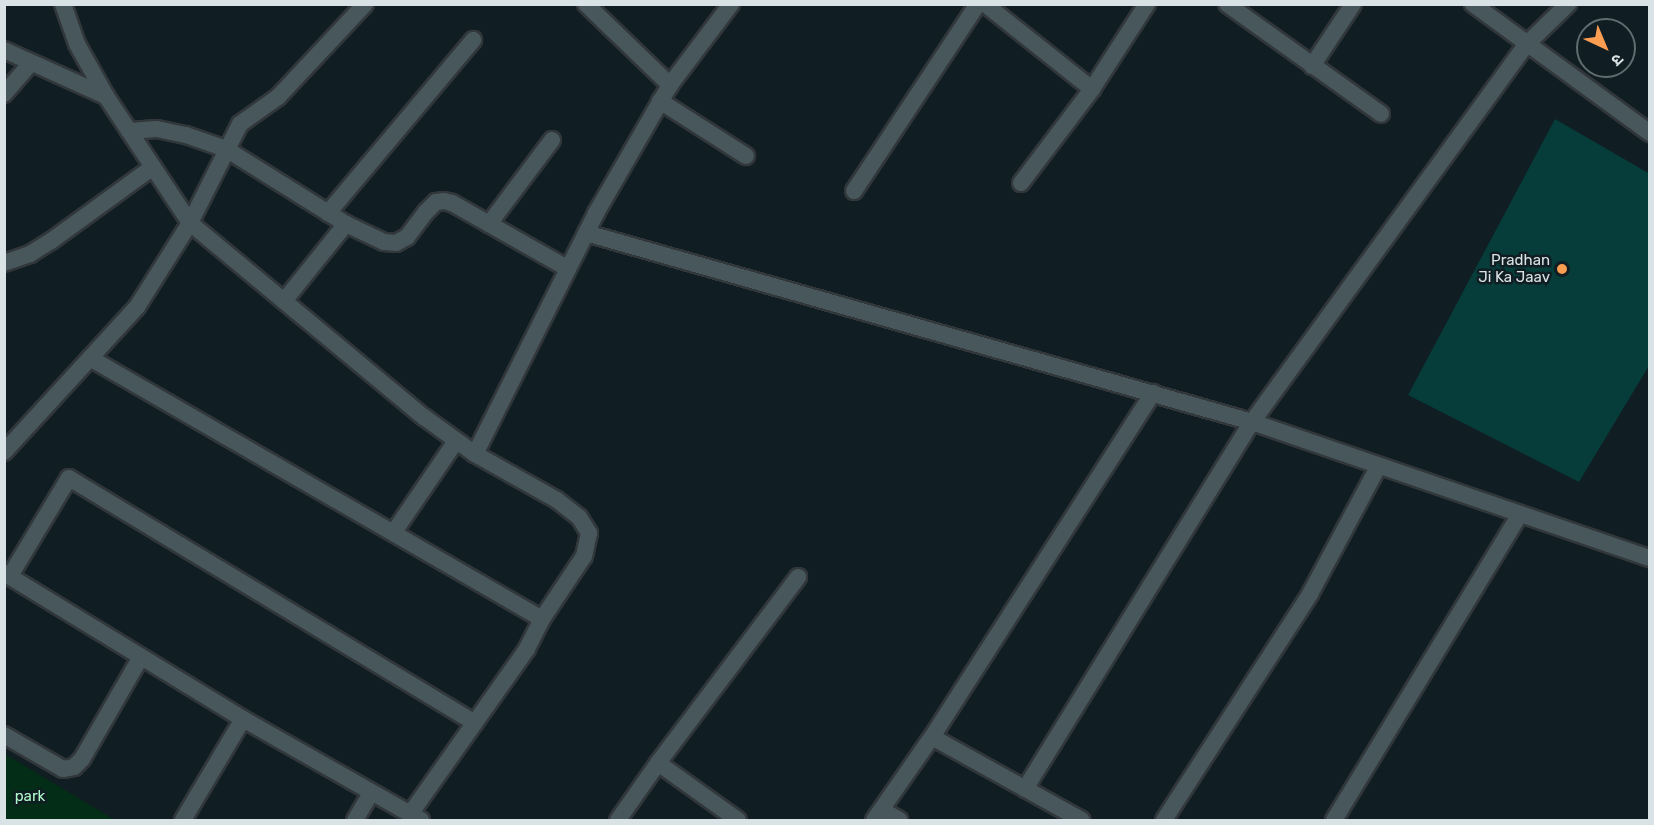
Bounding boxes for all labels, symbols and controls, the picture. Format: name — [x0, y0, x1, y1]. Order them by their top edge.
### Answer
north arrow — [1576, 18, 1636, 78]
text: उ — [1607, 50, 1627, 70]
place label: Pradhan Ji Ka Jaav — [1478, 251, 1550, 286]
marker: Pradhan Ji Ka Jaav — [1555, 262, 1569, 276]
park label: park — [15, 788, 45, 806]

